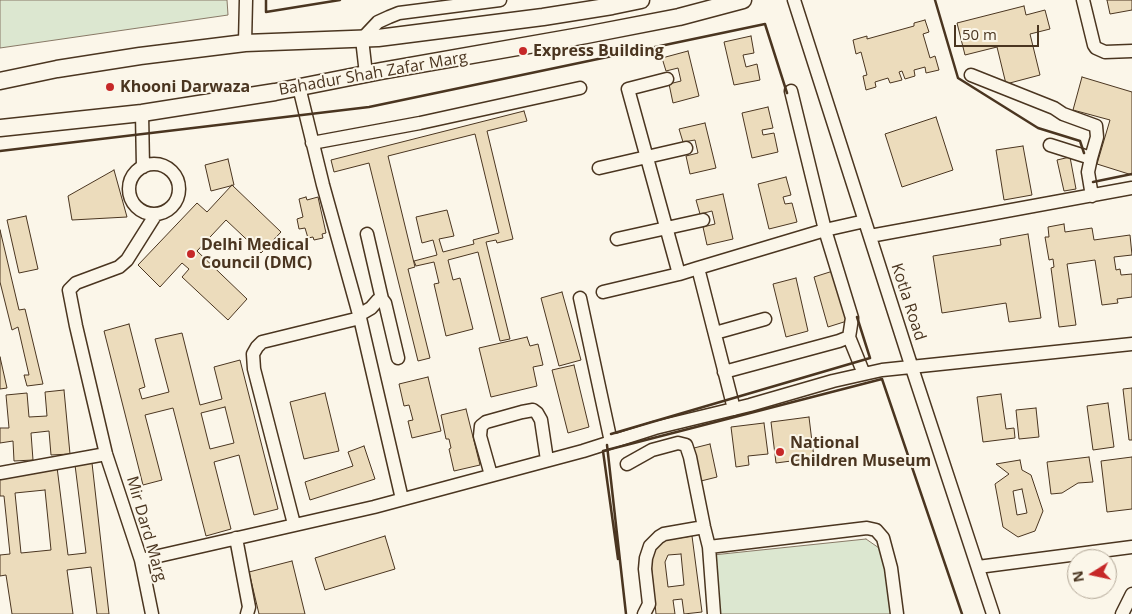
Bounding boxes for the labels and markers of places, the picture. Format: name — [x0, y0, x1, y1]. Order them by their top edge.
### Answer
place label: Express Building — [533, 41, 664, 61]
marker: Express Building — [517, 45, 529, 57]
place label: Khooni Darwaza — [120, 77, 250, 97]
marker: Khooni Darwaza — [104, 81, 116, 93]
place label: Delhi Medical Council (DMC) — [201, 235, 312, 273]
marker: Delhi Medical Council (DMC) — [185, 248, 197, 260]
place label: National Children Museum — [790, 433, 931, 471]
marker: National Children Museum — [774, 446, 786, 458]

